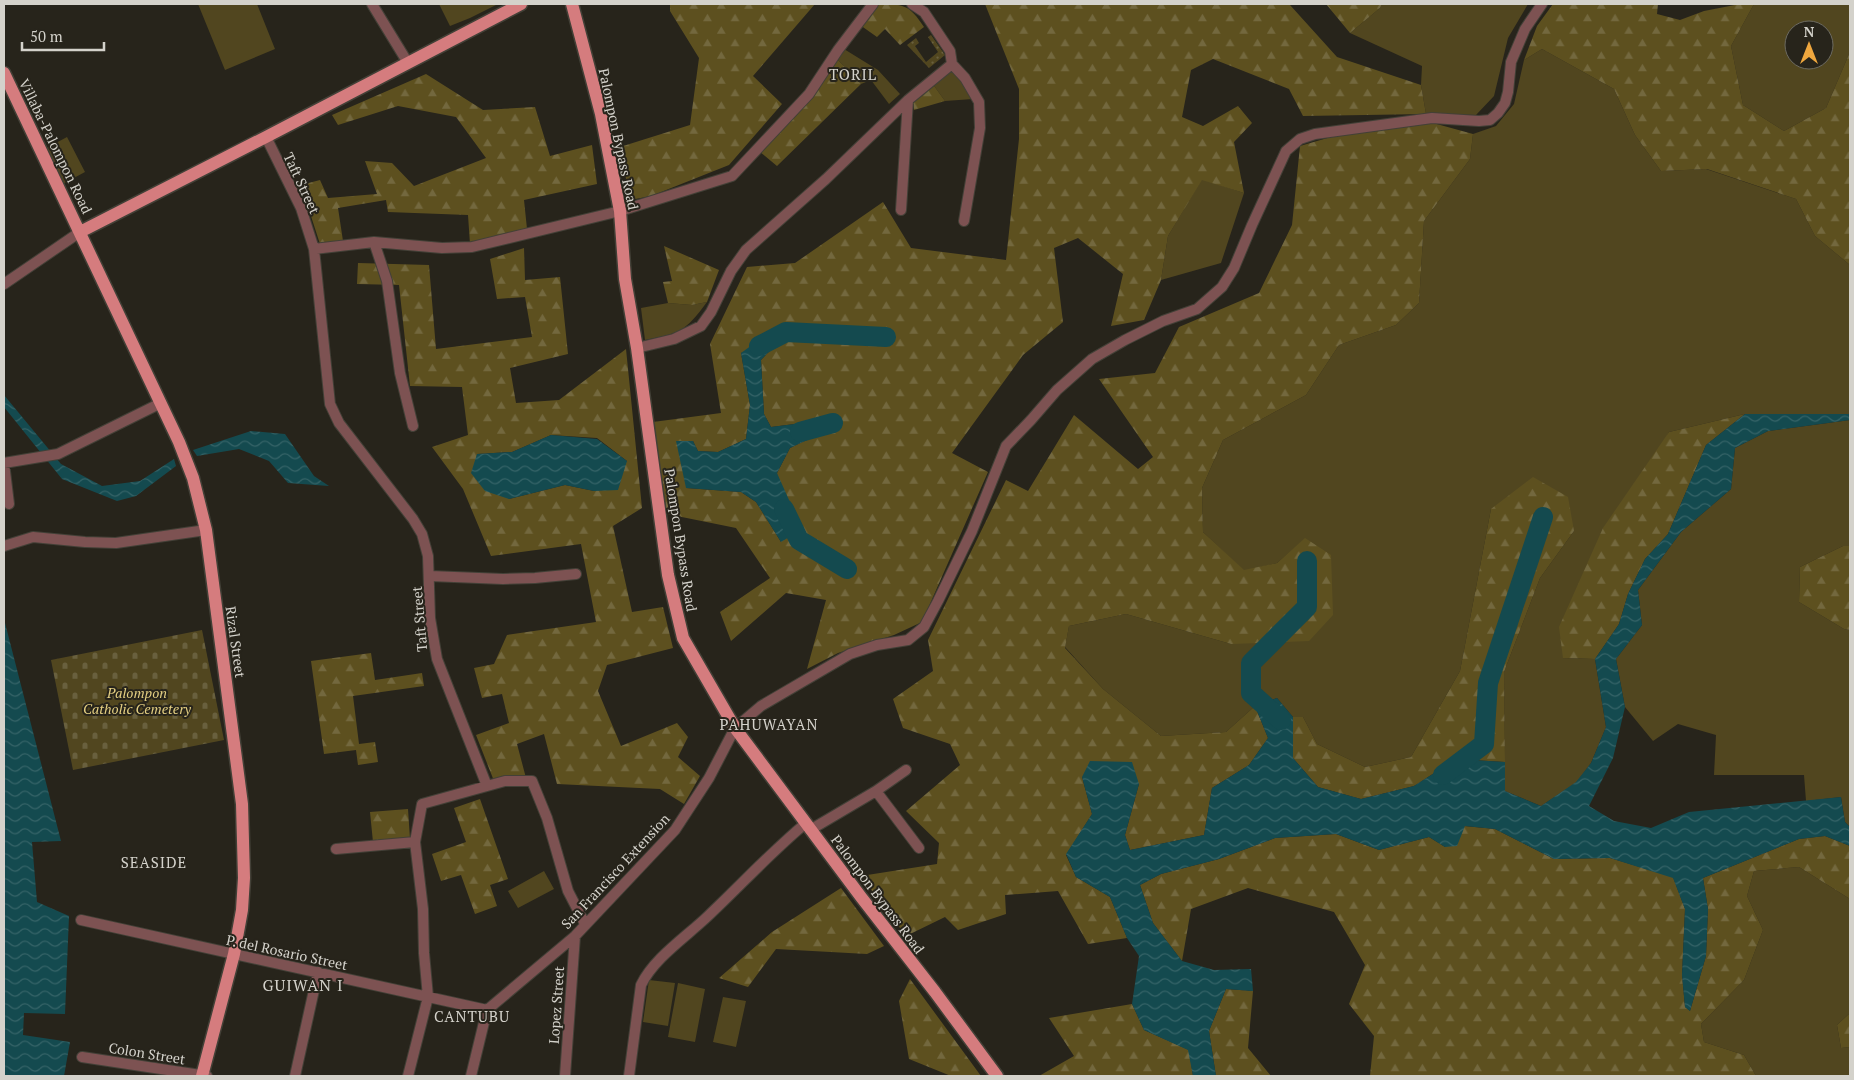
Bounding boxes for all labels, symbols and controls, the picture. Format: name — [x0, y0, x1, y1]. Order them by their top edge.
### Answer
scale bar — [22, 20, 105, 52]
north arrow — [1784, 20, 1834, 70]
text: N — [1804, 22, 1815, 41]
text: 50 m — [30, 26, 63, 46]
district label: TORIL — [829, 64, 877, 84]
street label: Palompon Bypass Road — [595, 66, 643, 212]
street label: Villaba-Palompon Road — [15, 75, 97, 217]
street label: Taft Street — [279, 149, 325, 218]
street label: Palompon Bypass Road — [660, 467, 702, 613]
street label: Taft Street — [407, 585, 431, 653]
street label: Rizal Street — [222, 605, 251, 680]
park label: Palompon Catholic Cemetery — [83, 683, 192, 718]
district label: PAHUWAYAN — [719, 714, 819, 734]
street label: San Francisco Extension — [556, 809, 674, 933]
street label: Palompon Bypass Road — [827, 831, 929, 958]
district label: SEASIDE — [121, 852, 187, 872]
street label: P. del Rosario Street — [225, 930, 350, 974]
street label: Lopez Street — [544, 965, 568, 1044]
district label: GUIWAN I — [262, 974, 344, 996]
district label: CANTUBU — [434, 1006, 510, 1026]
street label: Colon Street — [107, 1038, 188, 1069]

